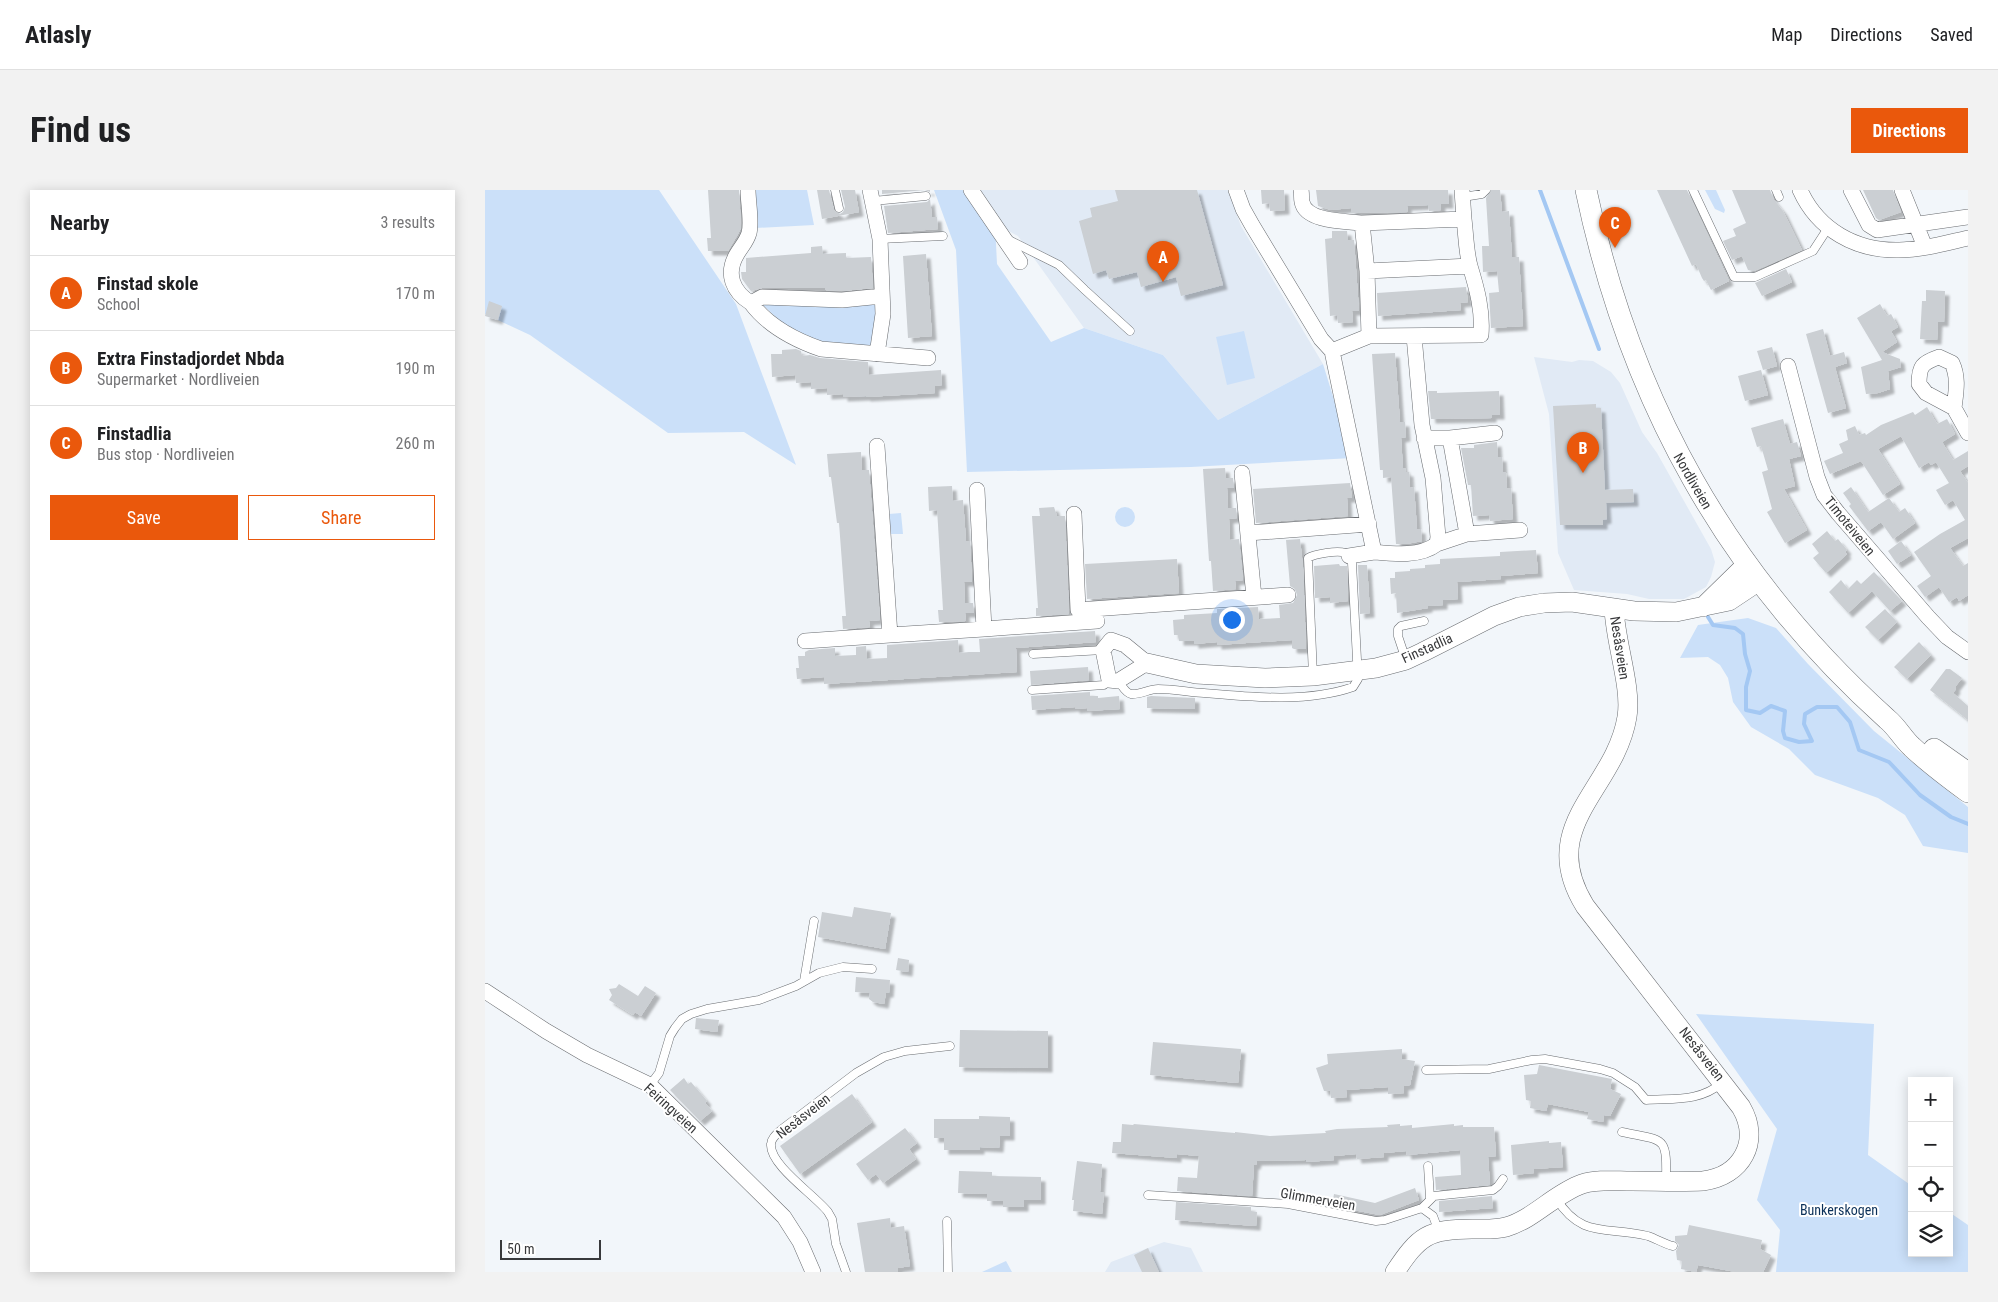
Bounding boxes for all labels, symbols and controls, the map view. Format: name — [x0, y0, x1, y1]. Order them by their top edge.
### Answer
text: Atlasly — [25, 21, 91, 49]
text: Map — [1771, 24, 1802, 45]
text: Directions — [1830, 24, 1902, 45]
text: Saved — [1930, 24, 1973, 45]
button: Directions — [1851, 108, 1968, 153]
text: Find us — [30, 110, 131, 151]
pin: C — [1599, 207, 1631, 248]
text: Nearby — [50, 211, 109, 235]
text: 3 results — [380, 213, 435, 232]
pin: A — [1147, 241, 1179, 282]
text: Finstad skole — [97, 272, 198, 295]
text: A — [61, 284, 71, 303]
text: 170 m — [396, 284, 435, 303]
text: School — [97, 295, 140, 314]
text: Extra Finstadjordet Nbda — [97, 347, 284, 370]
text: B — [62, 359, 70, 378]
text: 190 m — [396, 359, 435, 378]
text: Supermarket · Nordliveien — [97, 370, 260, 389]
text: Finstadlia — [97, 422, 172, 445]
pin: B — [1567, 432, 1599, 473]
text: C — [61, 434, 71, 453]
text: 260 m — [396, 434, 435, 453]
text: Bus stop · Nordliveien — [97, 445, 235, 464]
street label: Nordliveien — [1671, 450, 1715, 512]
street label: Timoteiveien — [1821, 493, 1879, 559]
button: Save — [50, 495, 238, 540]
button: Share — [248, 495, 435, 540]
your location — [1219, 607, 1245, 633]
street label: Nesåsveien — [1607, 615, 1633, 681]
street label: Finstadlia — [1399, 630, 1455, 666]
street label: Nesåsveien — [1676, 1024, 1728, 1084]
map controls — [1908, 1077, 1953, 1257]
button: + — [1908, 1077, 1953, 1122]
street label: Feiringveien — [641, 1080, 701, 1136]
street label: Nesåsveien — [773, 1090, 833, 1142]
button: − — [1908, 1122, 1953, 1167]
button: locate — [1908, 1167, 1953, 1212]
street label: Glimmerveien — [1279, 1185, 1357, 1213]
park label: Bunkerskogen — [1800, 1202, 1878, 1218]
button: layers — [1908, 1212, 1953, 1257]
scale bar — [500, 1237, 601, 1260]
text: 50 m — [507, 1241, 535, 1257]

